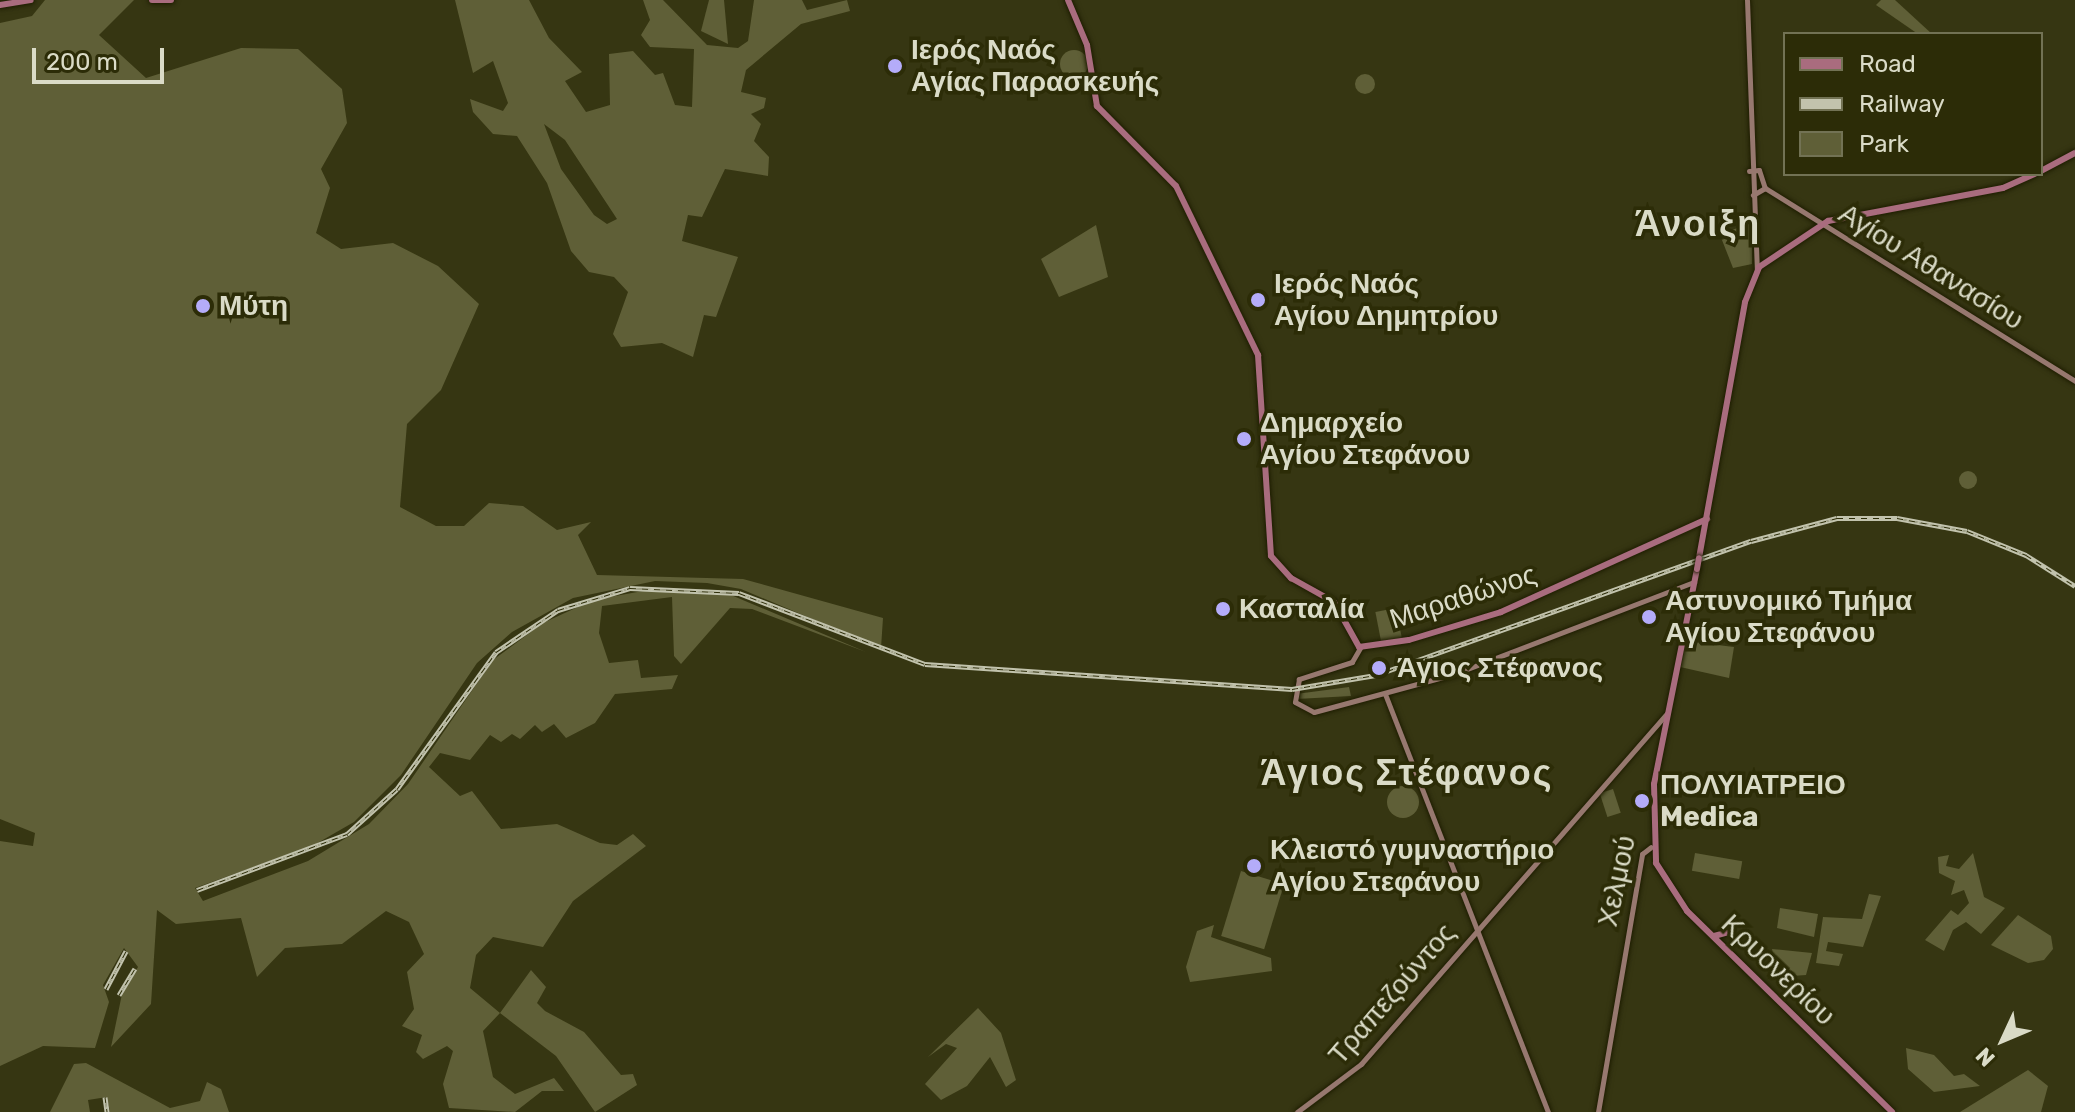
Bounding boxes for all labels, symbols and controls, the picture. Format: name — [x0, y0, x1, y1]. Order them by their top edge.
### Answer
scale bar — [36, 32, 168, 82]
legend — [1783, 32, 2043, 176]
place label: Ιερός Ναός Αγίας Παρασκευής — [911, 33, 1159, 99]
text: 200 m — [46, 48, 118, 76]
text: Road — [1859, 50, 1916, 78]
marker: Ιερός Ναός Αγίας Παρασκευής — [886, 57, 904, 75]
text: Railway — [1859, 90, 1945, 118]
text: Park — [1859, 130, 1909, 158]
street label: Αγίου Αθανασίου — [1833, 197, 2029, 337]
district label: Άνοιξη — [1635, 202, 1761, 246]
place label: Ιερός Ναός Αγίου Δημητρίου — [1274, 267, 1498, 333]
place label: Μύτη — [219, 289, 288, 323]
marker: Ιερός Ναός Αγίου Δημητρίου — [1249, 291, 1267, 309]
marker: Μύτη — [194, 297, 212, 315]
place label: Δημαρχείο Αγίου Στεφάνου — [1260, 406, 1470, 472]
marker: Δημαρχείο Αγίου Στεφάνου — [1235, 430, 1253, 448]
street label: Μαραθώνος — [1385, 558, 1541, 636]
place label: Αστυνομικό Τμήμα Αγίου Στεφάνου — [1665, 584, 1912, 650]
place label: Κασταλία — [1239, 592, 1364, 626]
marker: Κασταλία — [1214, 600, 1232, 618]
marker: Αστυνομικό Τμήμα Αγίου Στεφάνου — [1640, 608, 1658, 626]
place label: Άγιος Στέφανος — [1397, 651, 1603, 685]
marker: Άγιος Στέφανος — [1368, 657, 1390, 679]
district label: Άγιος Στέφανος — [1261, 751, 1553, 795]
place label: ΠΟΛΥΙΑΤΡΕΙΟ Medica — [1660, 768, 1846, 834]
marker: ΠΟΛΥΙΑΤΡΕΙΟ Medica — [1631, 790, 1653, 812]
street label: Χελμού — [1591, 832, 1643, 930]
place label: Κλειστό γυμναστήριο Αγίου Στεφάνου — [1270, 833, 1554, 899]
marker: Κλειστό γυμναστήριο Αγίου Στεφάνου — [1245, 857, 1263, 875]
street label: Κρυονερίου — [1714, 908, 1842, 1032]
street label: Τραπεζούντος — [1322, 917, 1462, 1071]
north arrow — [1963, 1000, 2043, 1080]
text: N — [1970, 1042, 2001, 1072]

